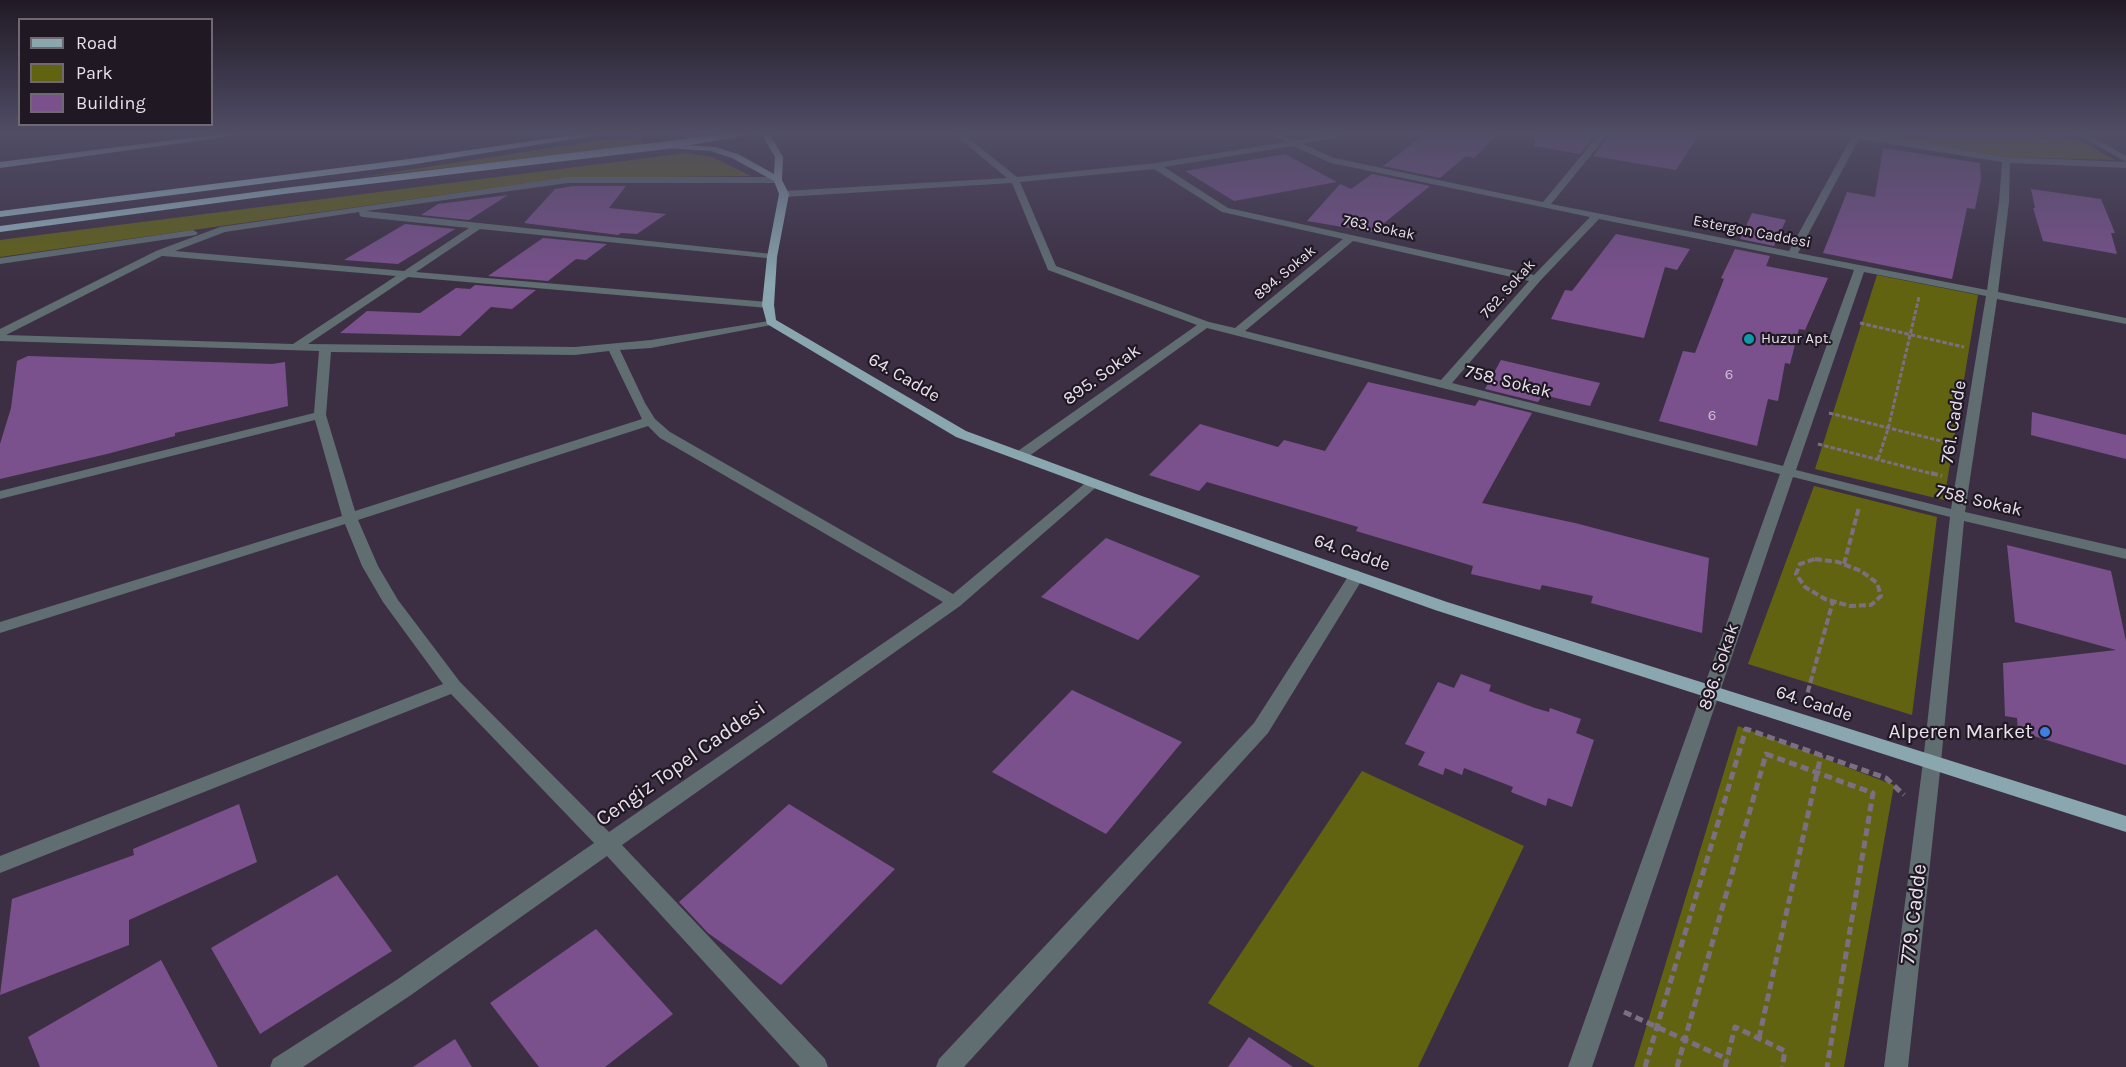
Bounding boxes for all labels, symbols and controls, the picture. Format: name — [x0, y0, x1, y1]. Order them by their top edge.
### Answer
legend — [18, 18, 213, 126]
text: Road — [76, 32, 117, 54]
text: Park — [76, 62, 113, 84]
text: Building — [76, 92, 146, 114]
street label: 763. Sokak — [1341, 212, 1417, 244]
street label: Estergon Caddesi — [1692, 212, 1812, 252]
street label: 894. Sokak — [1251, 242, 1319, 304]
street label: 762. Sokak — [1477, 256, 1539, 322]
place label: Huzur Apt. — [1761, 330, 1831, 348]
marker: Huzur Apt. — [1742, 332, 1756, 346]
street label: 895. Sokak — [1059, 340, 1145, 410]
street label: 64. Cadde — [864, 349, 944, 407]
street label: 758. Sokak — [1463, 361, 1553, 403]
house number: 6 — [1725, 366, 1733, 384]
street label: 761. Cadde — [1937, 379, 1971, 465]
house number: 6 — [1708, 407, 1716, 425]
street label: 758. Sokak — [1934, 481, 2024, 521]
street label: 64. Cadde — [1311, 530, 1393, 576]
street label: 896. Sokak — [1694, 621, 1744, 713]
street label: 64. Cadde — [1773, 681, 1855, 727]
street label: Cengiz Topel Caddesi — [591, 696, 771, 832]
place label: Alperen Market — [1889, 719, 2033, 745]
marker: Alperen Market — [2038, 725, 2052, 739]
street label: 779. Cadde — [1895, 862, 1933, 966]

